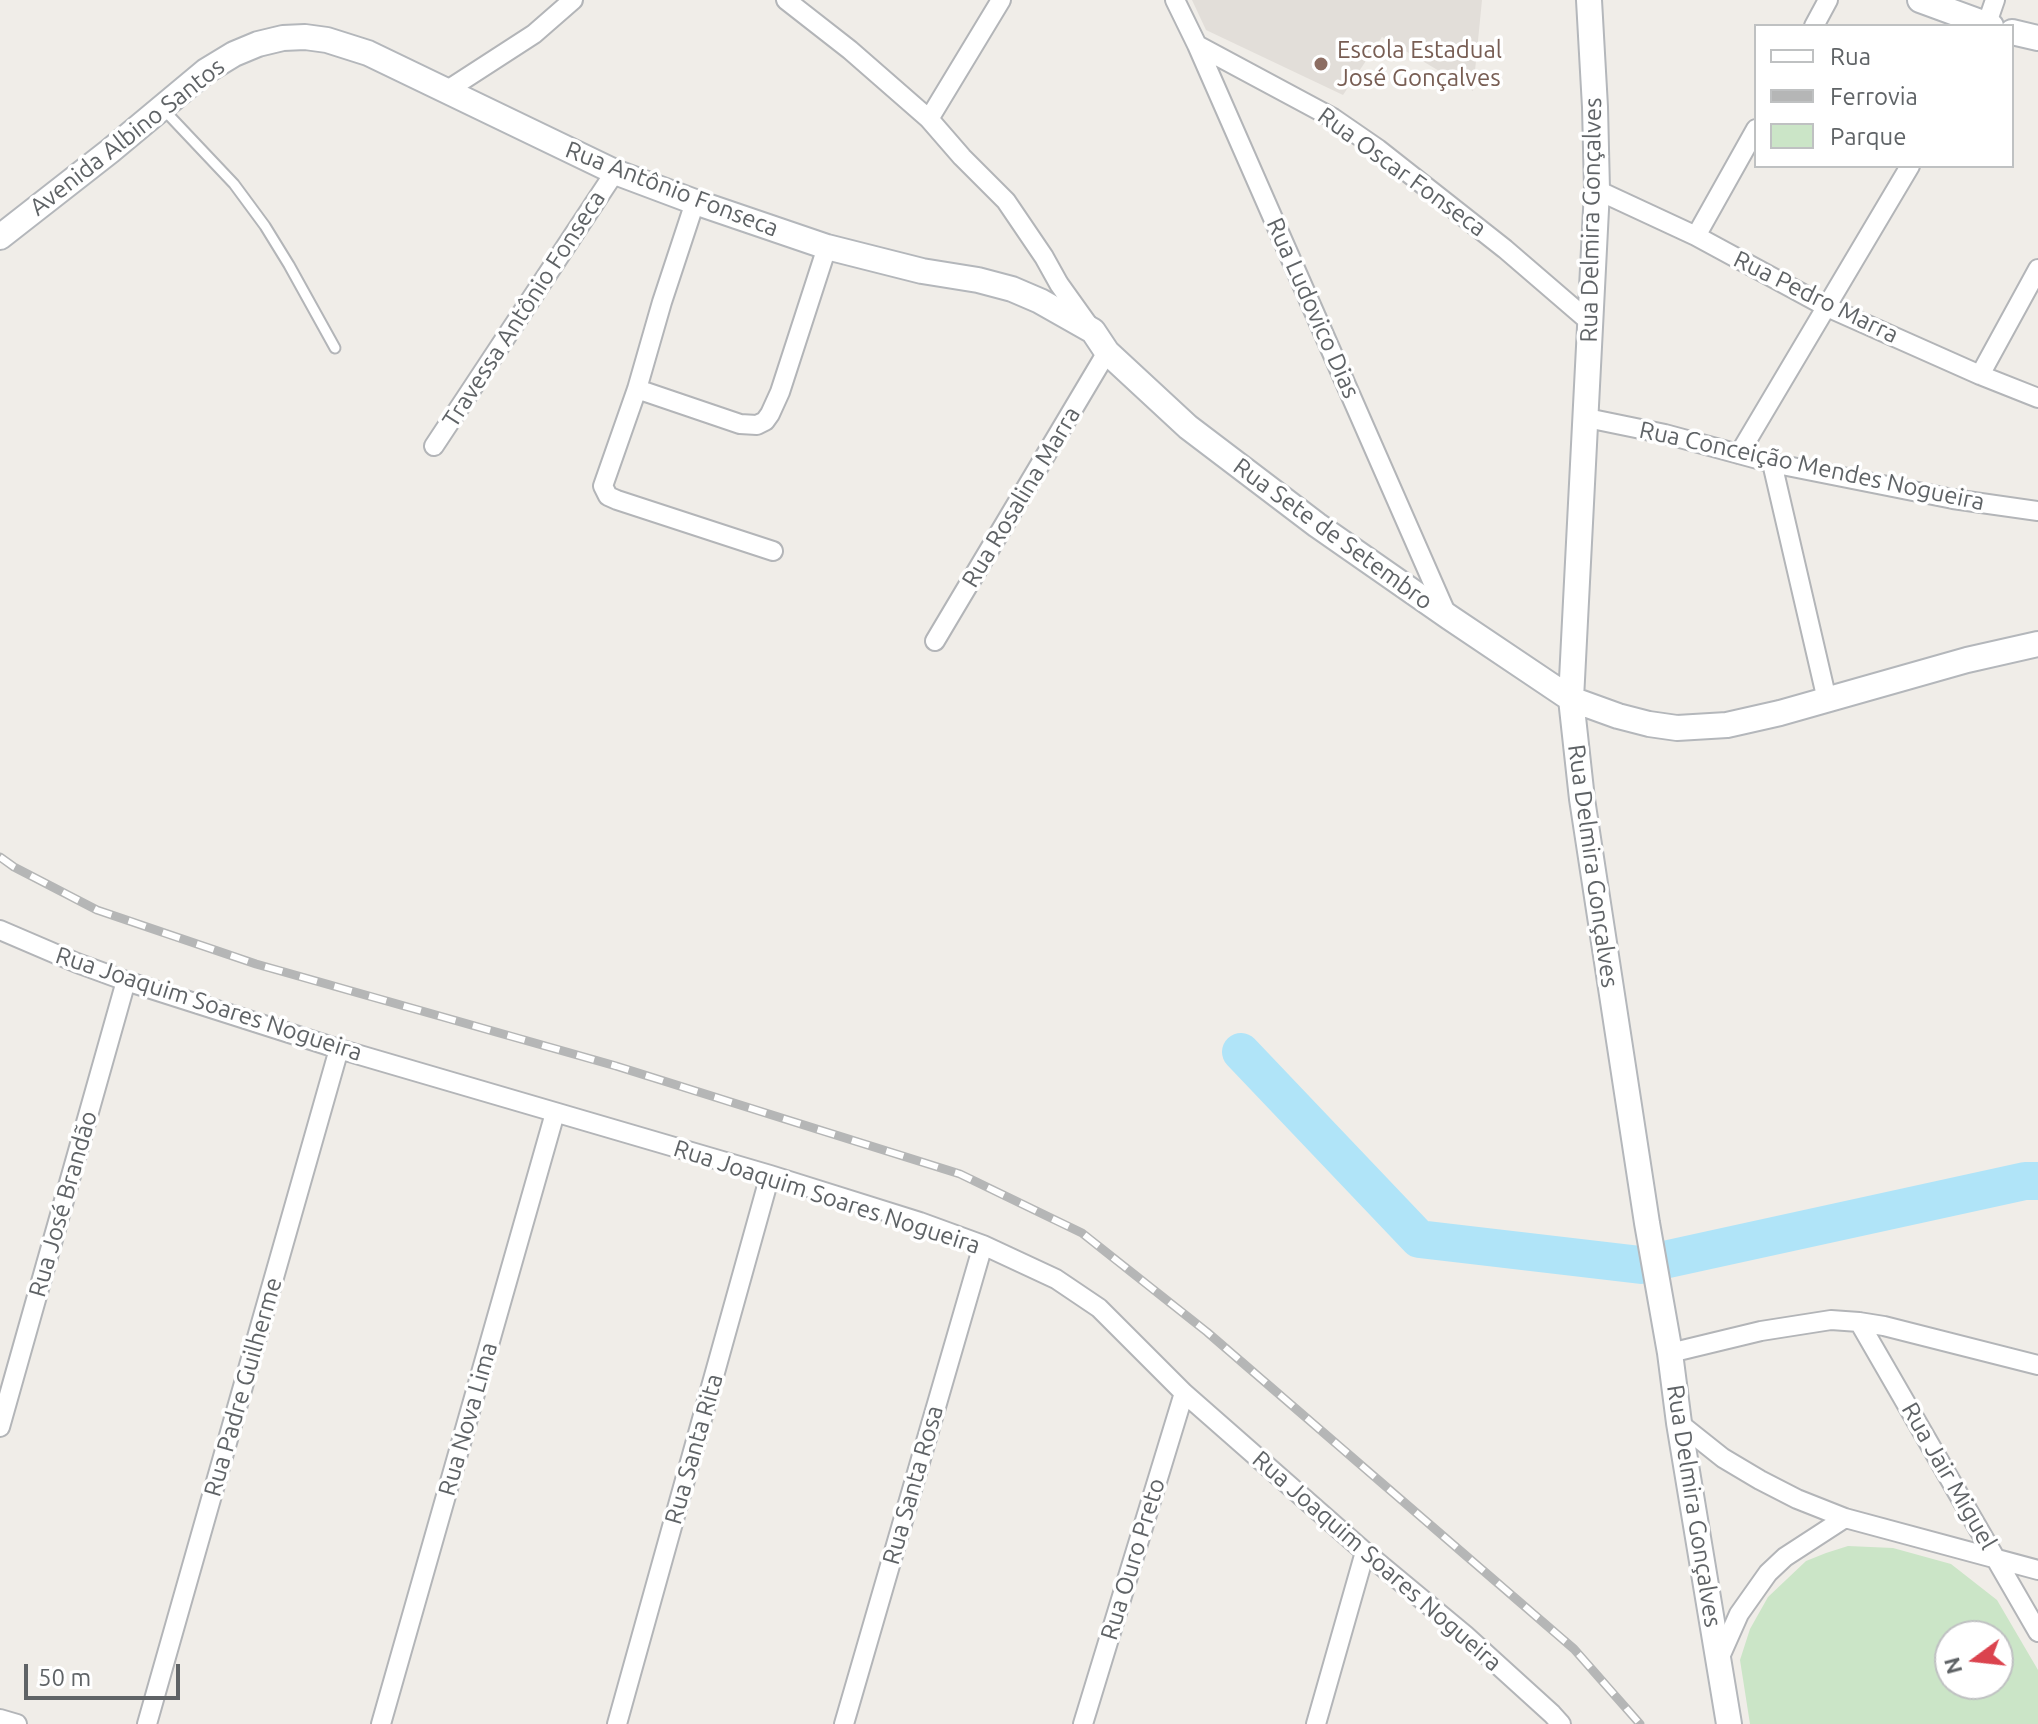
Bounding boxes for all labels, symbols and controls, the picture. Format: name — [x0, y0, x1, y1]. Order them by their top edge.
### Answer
legend — [1754, 24, 2014, 168]
place label: Escola Estadual José Gonçalves — [1337, 36, 1502, 92]
text: Rua — [1830, 43, 1871, 70]
street label: Avenida Albino Santos — [24, 52, 230, 222]
marker: Escola Estadual José Gonçalves — [1312, 55, 1330, 73]
text: Ferrovia — [1830, 83, 1918, 110]
street label: Rua Delmira Gonçalves — [1574, 97, 1608, 343]
street label: Rua Oscar Fonseca — [1312, 101, 1492, 243]
text: Parque — [1830, 123, 1907, 150]
street label: Rua Antônio Fonseca — [561, 135, 783, 243]
street label: Travessa Antônio Fonseca — [437, 185, 611, 433]
street label: Rua Ludovico Dias — [1260, 213, 1366, 403]
street label: Rua Pedro Marra — [1729, 245, 1903, 349]
street label: Rua Rosalina Marra — [956, 401, 1086, 593]
street label: Rua Conceição Mendes Nogueira — [1637, 415, 1987, 517]
street label: Rua Sete de Setembro — [1228, 452, 1438, 616]
street label: Rua Delmira Gonçalves — [1562, 743, 1624, 989]
street label: Rua Joaquim Soares Nogueira — [52, 941, 366, 1067]
street label: Rua José Brandão — [23, 1108, 103, 1300]
street label: Rua Joaquim Soares Nogueira — [670, 1134, 984, 1260]
street label: Rua Padre Guilherme — [198, 1274, 288, 1500]
street label: Rua Nova Lima — [432, 1339, 504, 1499]
street label: Rua Santa Rita — [659, 1371, 729, 1527]
street label: Rua Delmira Gonçalves — [1661, 1383, 1727, 1629]
street label: Rua Jair Miguel — [1895, 1397, 2003, 1555]
street label: Rua Santa Rosa — [877, 1402, 949, 1568]
street label: Rua Joaquim Soares Nogueira — [1246, 1445, 1508, 1677]
street label: Rua Ouro Preto — [1095, 1475, 1171, 1643]
north arrow — [1934, 1620, 2014, 1700]
scale bar — [28, 1648, 184, 1698]
text: N — [1938, 1655, 1966, 1677]
text: 50 m — [38, 1664, 91, 1691]

